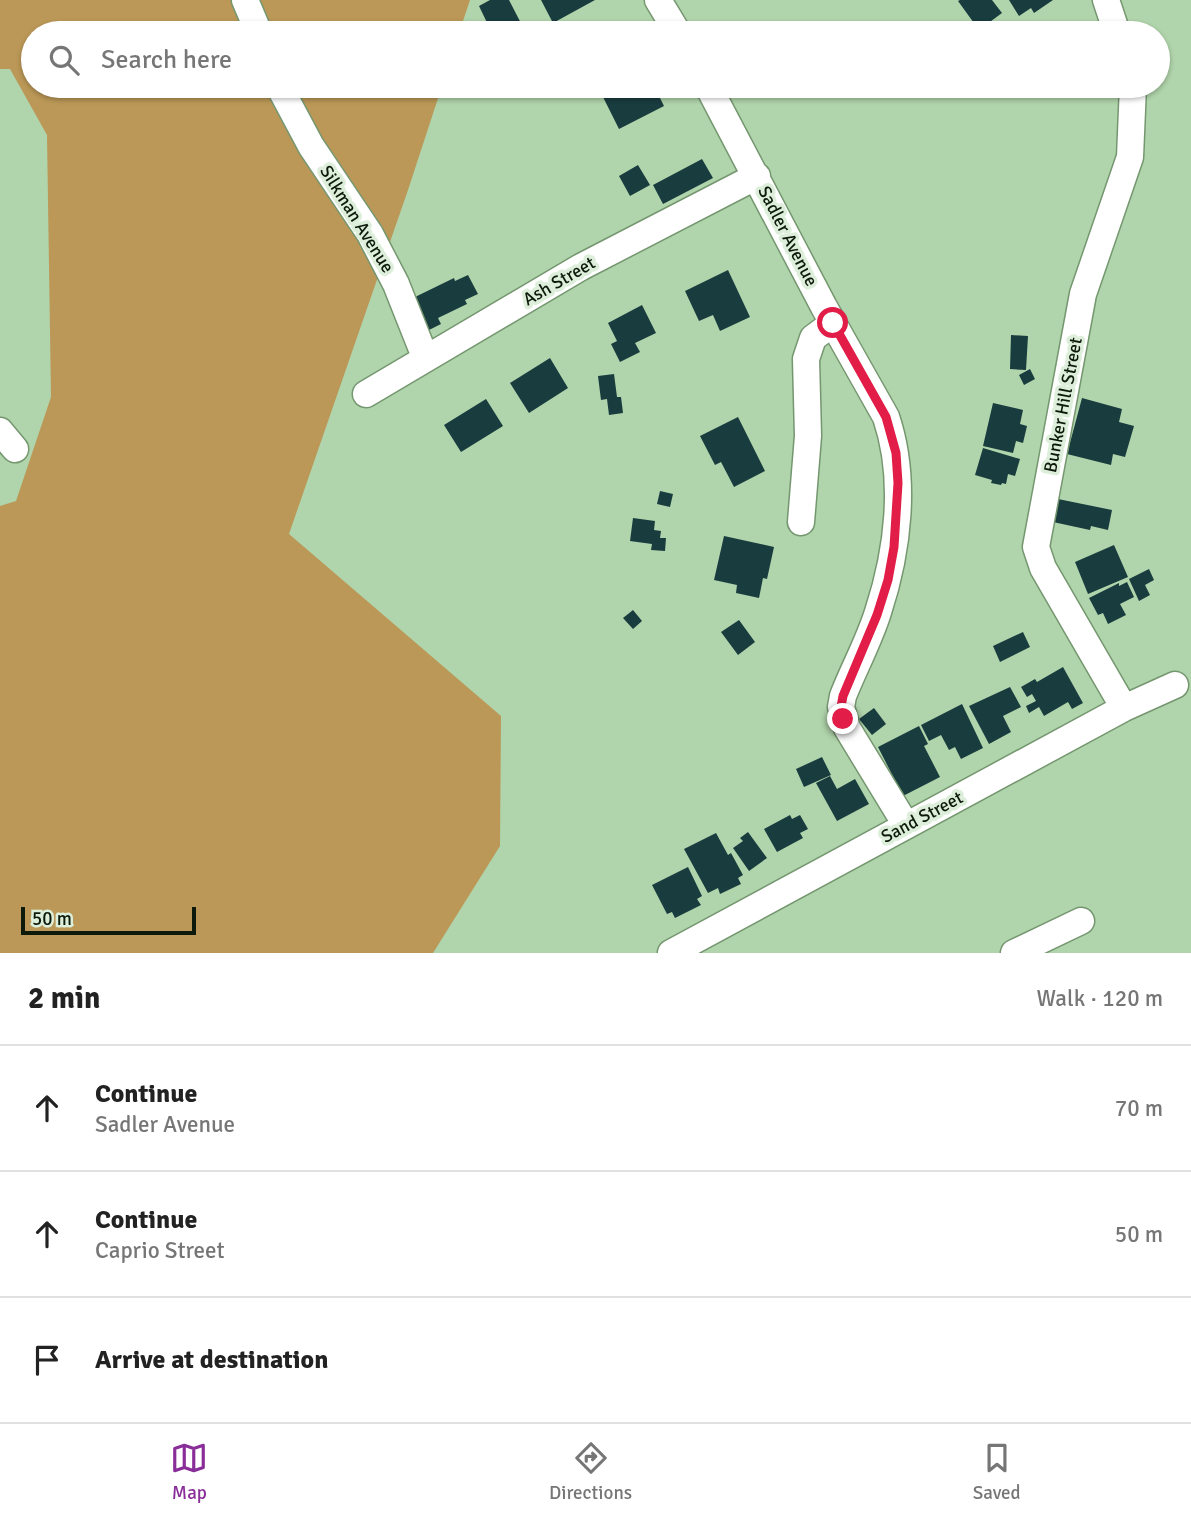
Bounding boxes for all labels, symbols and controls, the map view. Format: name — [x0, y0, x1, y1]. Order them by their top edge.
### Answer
search box — [21, 21, 1170, 98]
icon: search — [45, 41, 83, 79]
text: Search here — [101, 44, 232, 76]
street label: Silkman Avenue — [315, 161, 399, 277]
street label: Sadler Avenue — [753, 182, 823, 290]
street label: Ash Street — [519, 252, 599, 310]
route start — [817, 307, 848, 338]
street label: Bunker Hill Street — [1039, 336, 1087, 474]
route end — [827, 703, 858, 734]
street label: Sand Street — [877, 786, 967, 848]
scale bar — [21, 904, 196, 936]
text: 50 m — [32, 907, 72, 931]
text: 2 min — [28, 980, 100, 1017]
text: Walk · 120 m — [1037, 984, 1163, 1013]
text: Continue — [95, 1078, 197, 1110]
icon: ahead — [28, 1089, 66, 1127]
text: 70 m — [1115, 1094, 1163, 1123]
text: Sadler Avenue — [95, 1110, 235, 1139]
text: Continue — [95, 1204, 197, 1236]
icon: ahead — [28, 1215, 66, 1253]
text: 50 m — [1115, 1220, 1163, 1249]
text: Caprio Street — [95, 1236, 225, 1265]
icon: arrive — [28, 1341, 66, 1379]
text: Arrive at destination — [95, 1344, 328, 1376]
tab: Map — [170, 1439, 208, 1505]
tab: Directions — [549, 1439, 632, 1505]
tab: Saved — [973, 1439, 1021, 1505]

